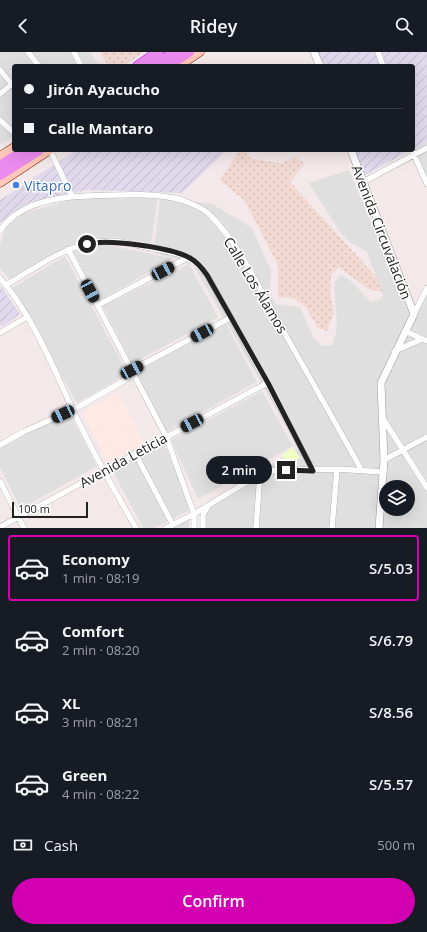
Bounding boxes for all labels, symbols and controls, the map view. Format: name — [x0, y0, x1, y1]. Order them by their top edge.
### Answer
text: Ridey — [190, 14, 237, 38]
icon: back — [12, 15, 34, 37]
icon: search — [393, 15, 415, 37]
text: Jirón Ayacucho — [48, 79, 160, 99]
text: Calle Mantaro — [48, 118, 153, 138]
street label: Avenida Circuvalación — [348, 162, 416, 302]
place label: Vitapro — [24, 176, 71, 195]
marker: Vitapro — [11, 180, 21, 190]
street label: Calle Los Álamos — [220, 233, 292, 337]
route start — [78, 235, 96, 253]
car — [150, 260, 176, 282]
car — [79, 278, 101, 304]
car — [189, 322, 215, 344]
car — [119, 359, 145, 381]
car — [50, 403, 76, 425]
car — [179, 412, 205, 434]
street label: Avenida Leticia — [76, 428, 170, 492]
callout: 2 min — [206, 456, 272, 484]
text: 2 min — [221, 461, 257, 479]
route end — [277, 461, 295, 479]
map controls — [379, 480, 415, 516]
button: layers — [379, 480, 415, 516]
scale bar — [12, 500, 88, 519]
text: 100 m — [18, 501, 50, 516]
text: Economy — [62, 549, 130, 569]
icon: car — [14, 550, 50, 586]
text: S/5.03 — [369, 558, 413, 578]
text: 1 min · 08:19 — [62, 569, 139, 587]
text: Comfort — [62, 621, 124, 641]
icon: car — [14, 622, 50, 658]
text: S/6.79 — [369, 630, 413, 650]
text: 2 min · 08:20 — [62, 641, 139, 659]
text: XL — [62, 693, 80, 713]
icon: car — [14, 694, 50, 730]
text: S/8.56 — [369, 702, 413, 722]
text: 3 min · 08:21 — [62, 713, 139, 731]
text: Green — [62, 765, 107, 785]
icon: car — [14, 766, 50, 802]
text: S/5.57 — [369, 774, 413, 794]
text: 4 min · 08:22 — [62, 785, 139, 803]
icon: cash — [12, 834, 34, 856]
text: Cash — [44, 835, 78, 855]
text: 500 m — [377, 836, 415, 854]
button: Confirm — [12, 878, 415, 924]

